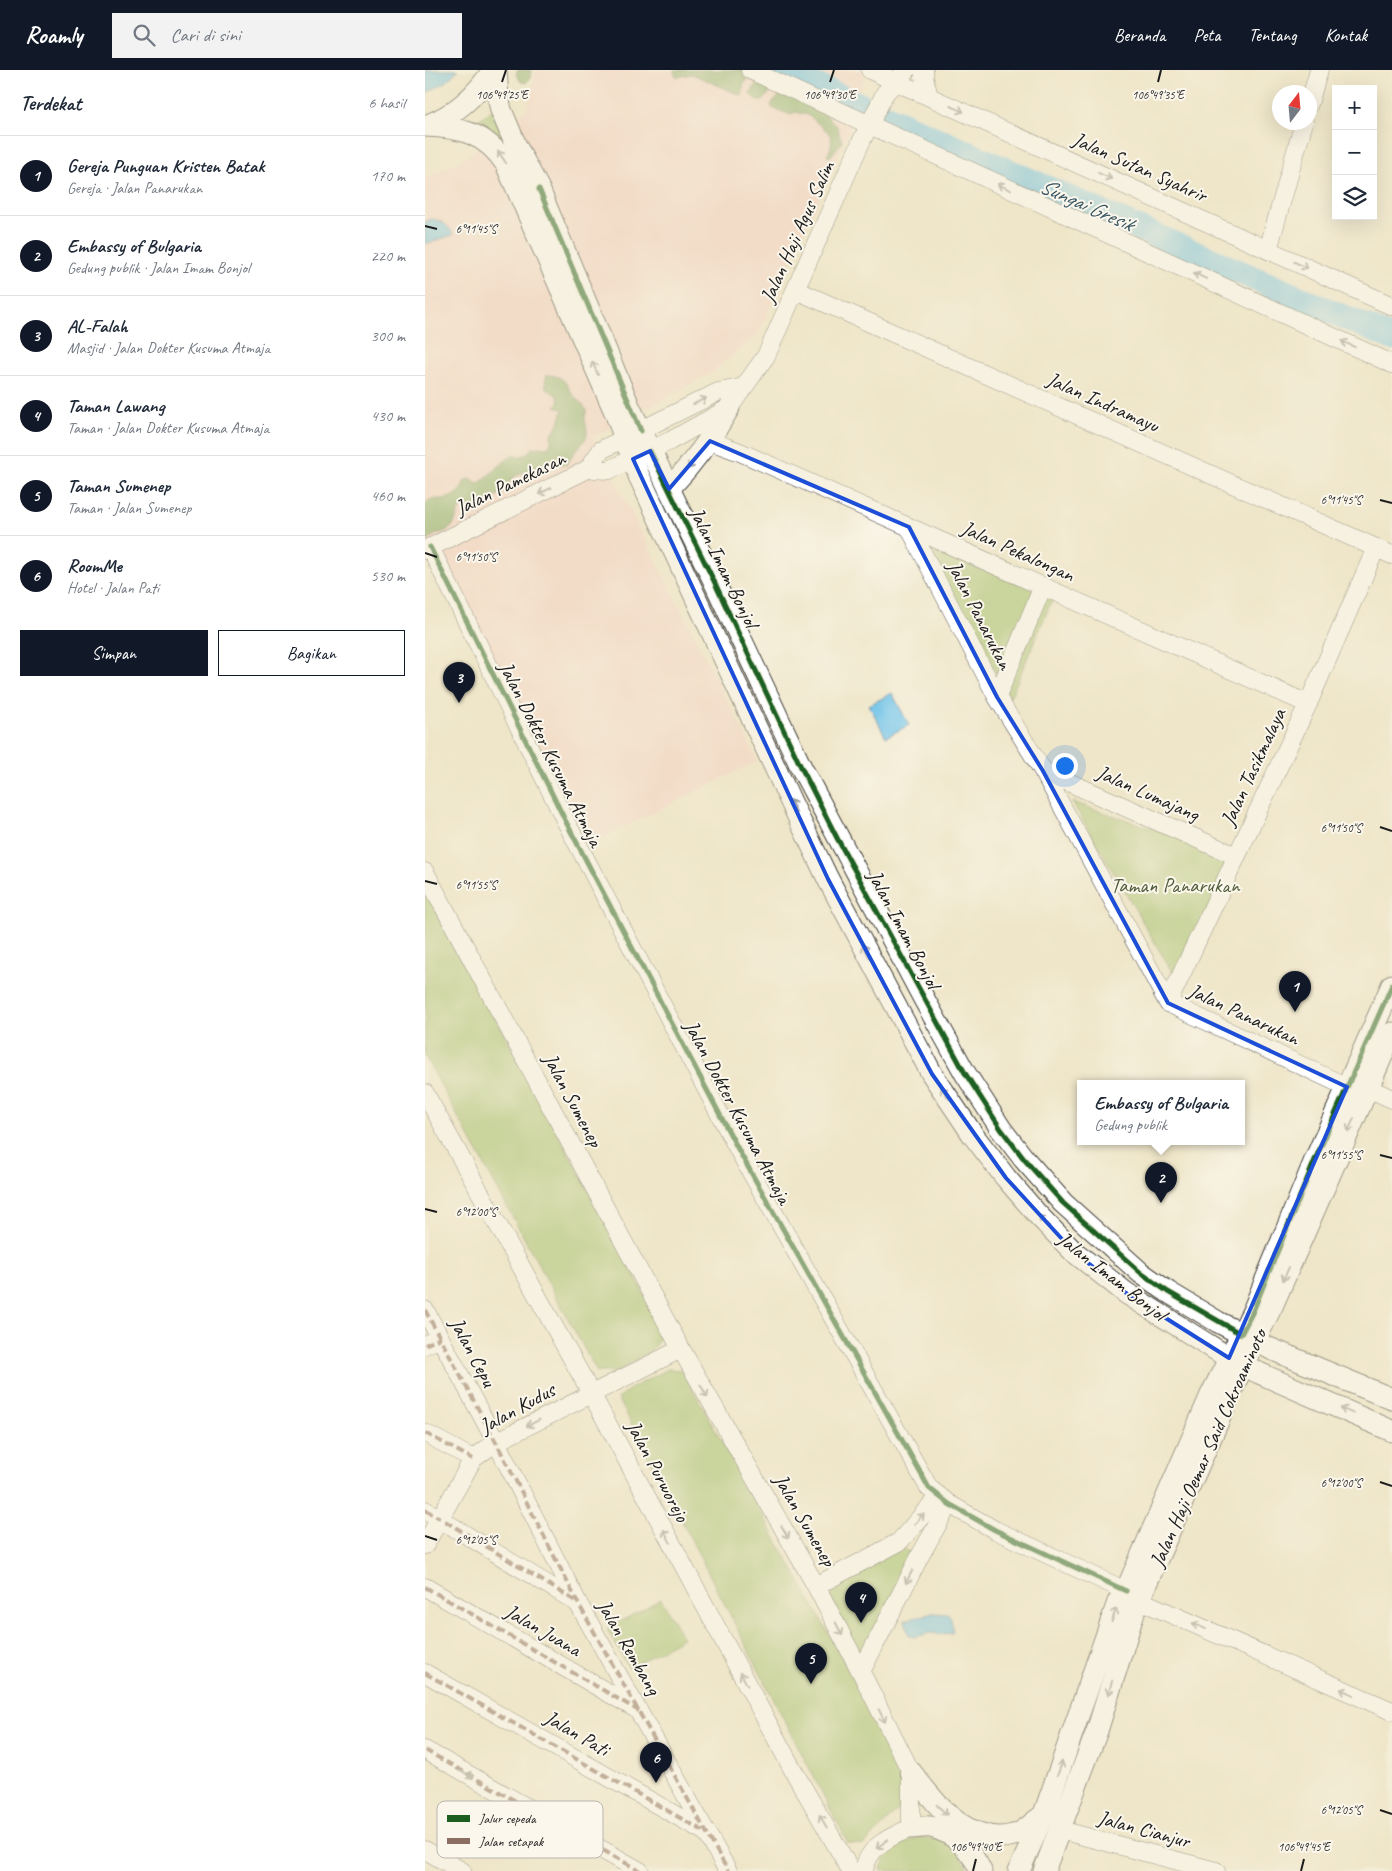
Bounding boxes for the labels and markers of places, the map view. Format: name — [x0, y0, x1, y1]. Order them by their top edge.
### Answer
pin: 3 — [443, 662, 475, 703]
pin: 1 — [1279, 971, 1311, 1012]
pin: 2 — [1145, 1162, 1177, 1203]
pin: 4 — [845, 1582, 877, 1623]
pin: 5 — [795, 1643, 827, 1684]
pin: 6 — [640, 1742, 672, 1783]

